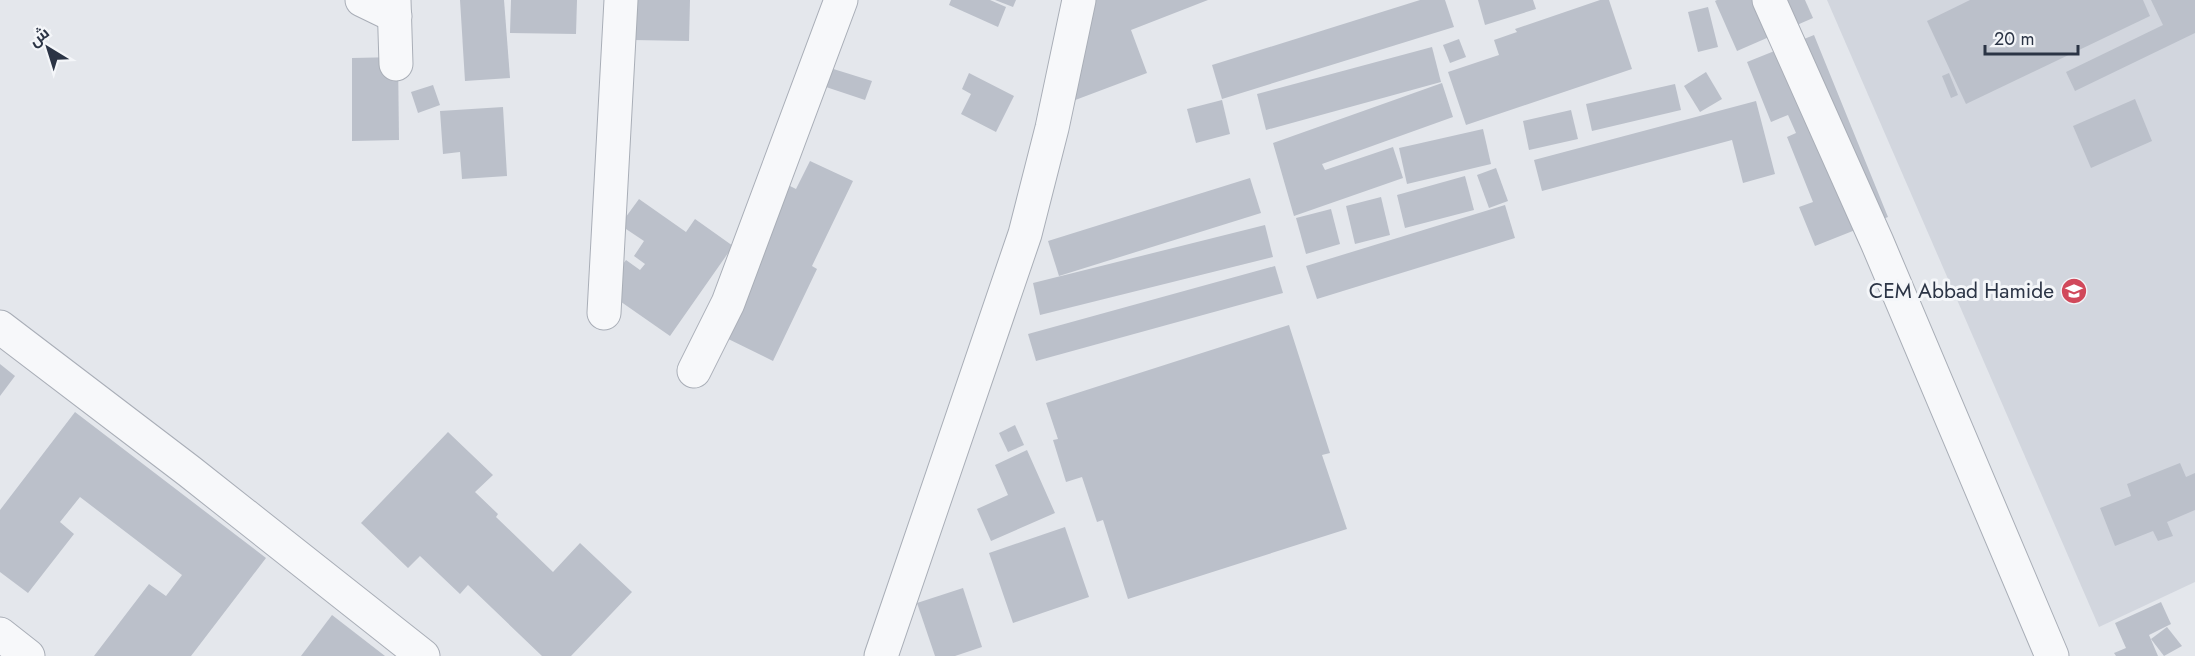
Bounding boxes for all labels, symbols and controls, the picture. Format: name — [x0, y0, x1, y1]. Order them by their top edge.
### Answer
north arrow — [18, 18, 78, 78]
scale bar — [1985, 18, 2078, 56]
text: ش — [24, 21, 54, 52]
text: 20 m — [1994, 26, 2034, 52]
place label: CEM Abbad Hamide — [1869, 276, 2054, 306]
school or university icon: CEM Abbad Hamide — [2059, 276, 2089, 306]

